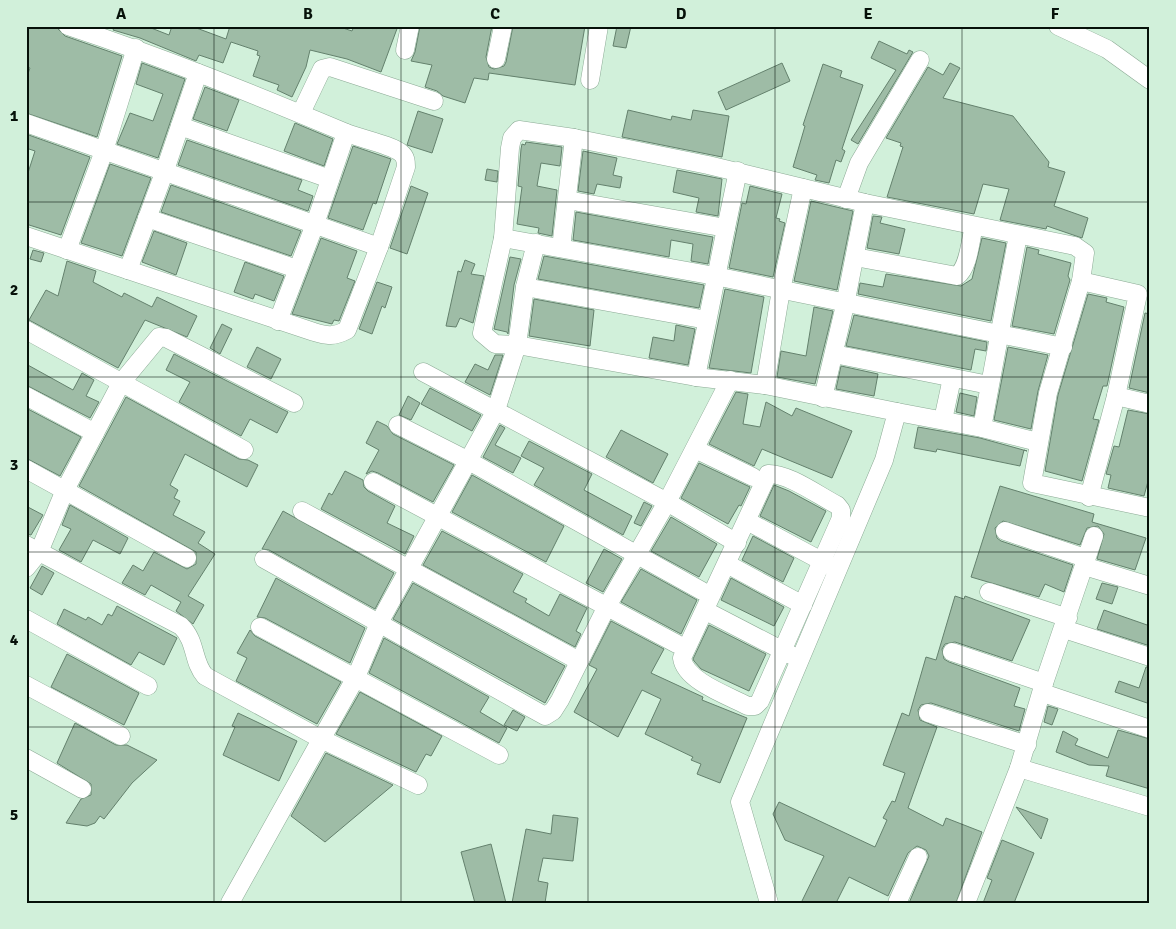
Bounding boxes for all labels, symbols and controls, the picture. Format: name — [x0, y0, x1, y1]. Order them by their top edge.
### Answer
text: A — [116, 4, 127, 24]
text: B — [303, 4, 313, 24]
text: C — [490, 4, 500, 24]
text: D — [676, 4, 687, 24]
text: E — [863, 4, 873, 24]
text: F — [1051, 4, 1060, 24]
text: 1 — [10, 106, 19, 126]
text: 2 — [10, 280, 18, 300]
text: 3 — [10, 455, 18, 475]
text: 4 — [10, 630, 19, 650]
text: 5 — [10, 805, 18, 825]

